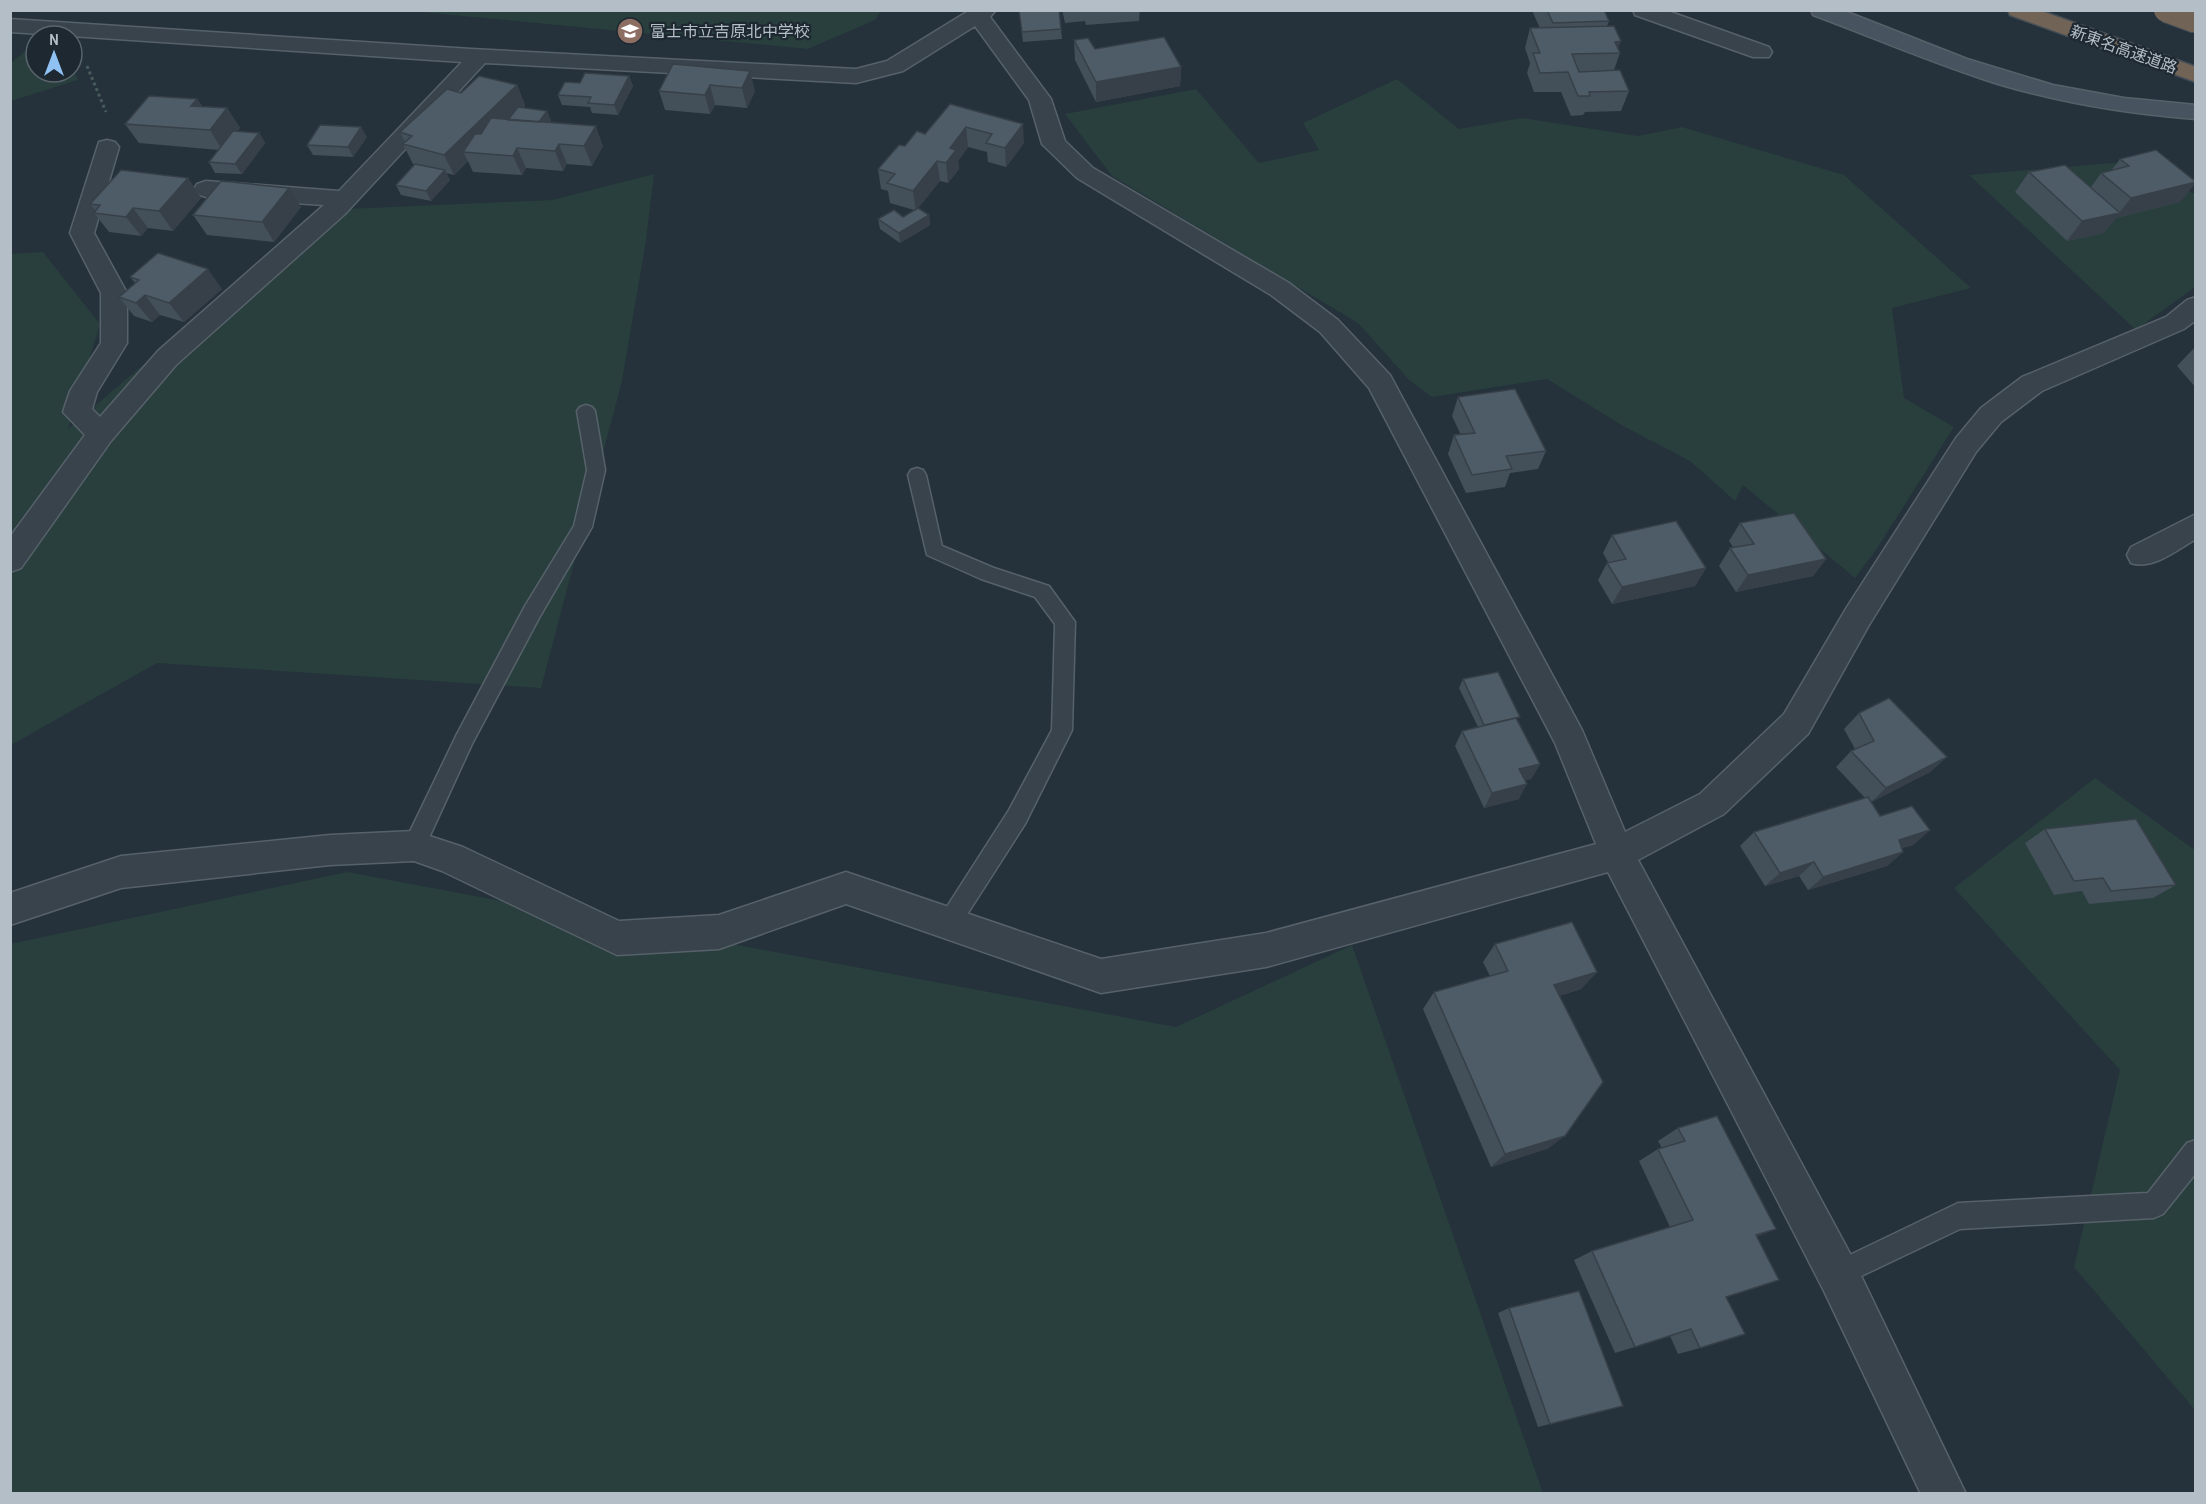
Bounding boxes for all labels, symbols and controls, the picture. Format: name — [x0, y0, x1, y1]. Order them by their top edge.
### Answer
school or university icon: 富士市立吉原北中学校 — [615, 16, 645, 46]
place label: 富士市立吉原北中学校 — [650, 20, 810, 42]
street label: 新東名高速道路 — [2068, 20, 2180, 78]
north arrow — [24, 24, 84, 84]
text: N — [49, 28, 59, 50]

